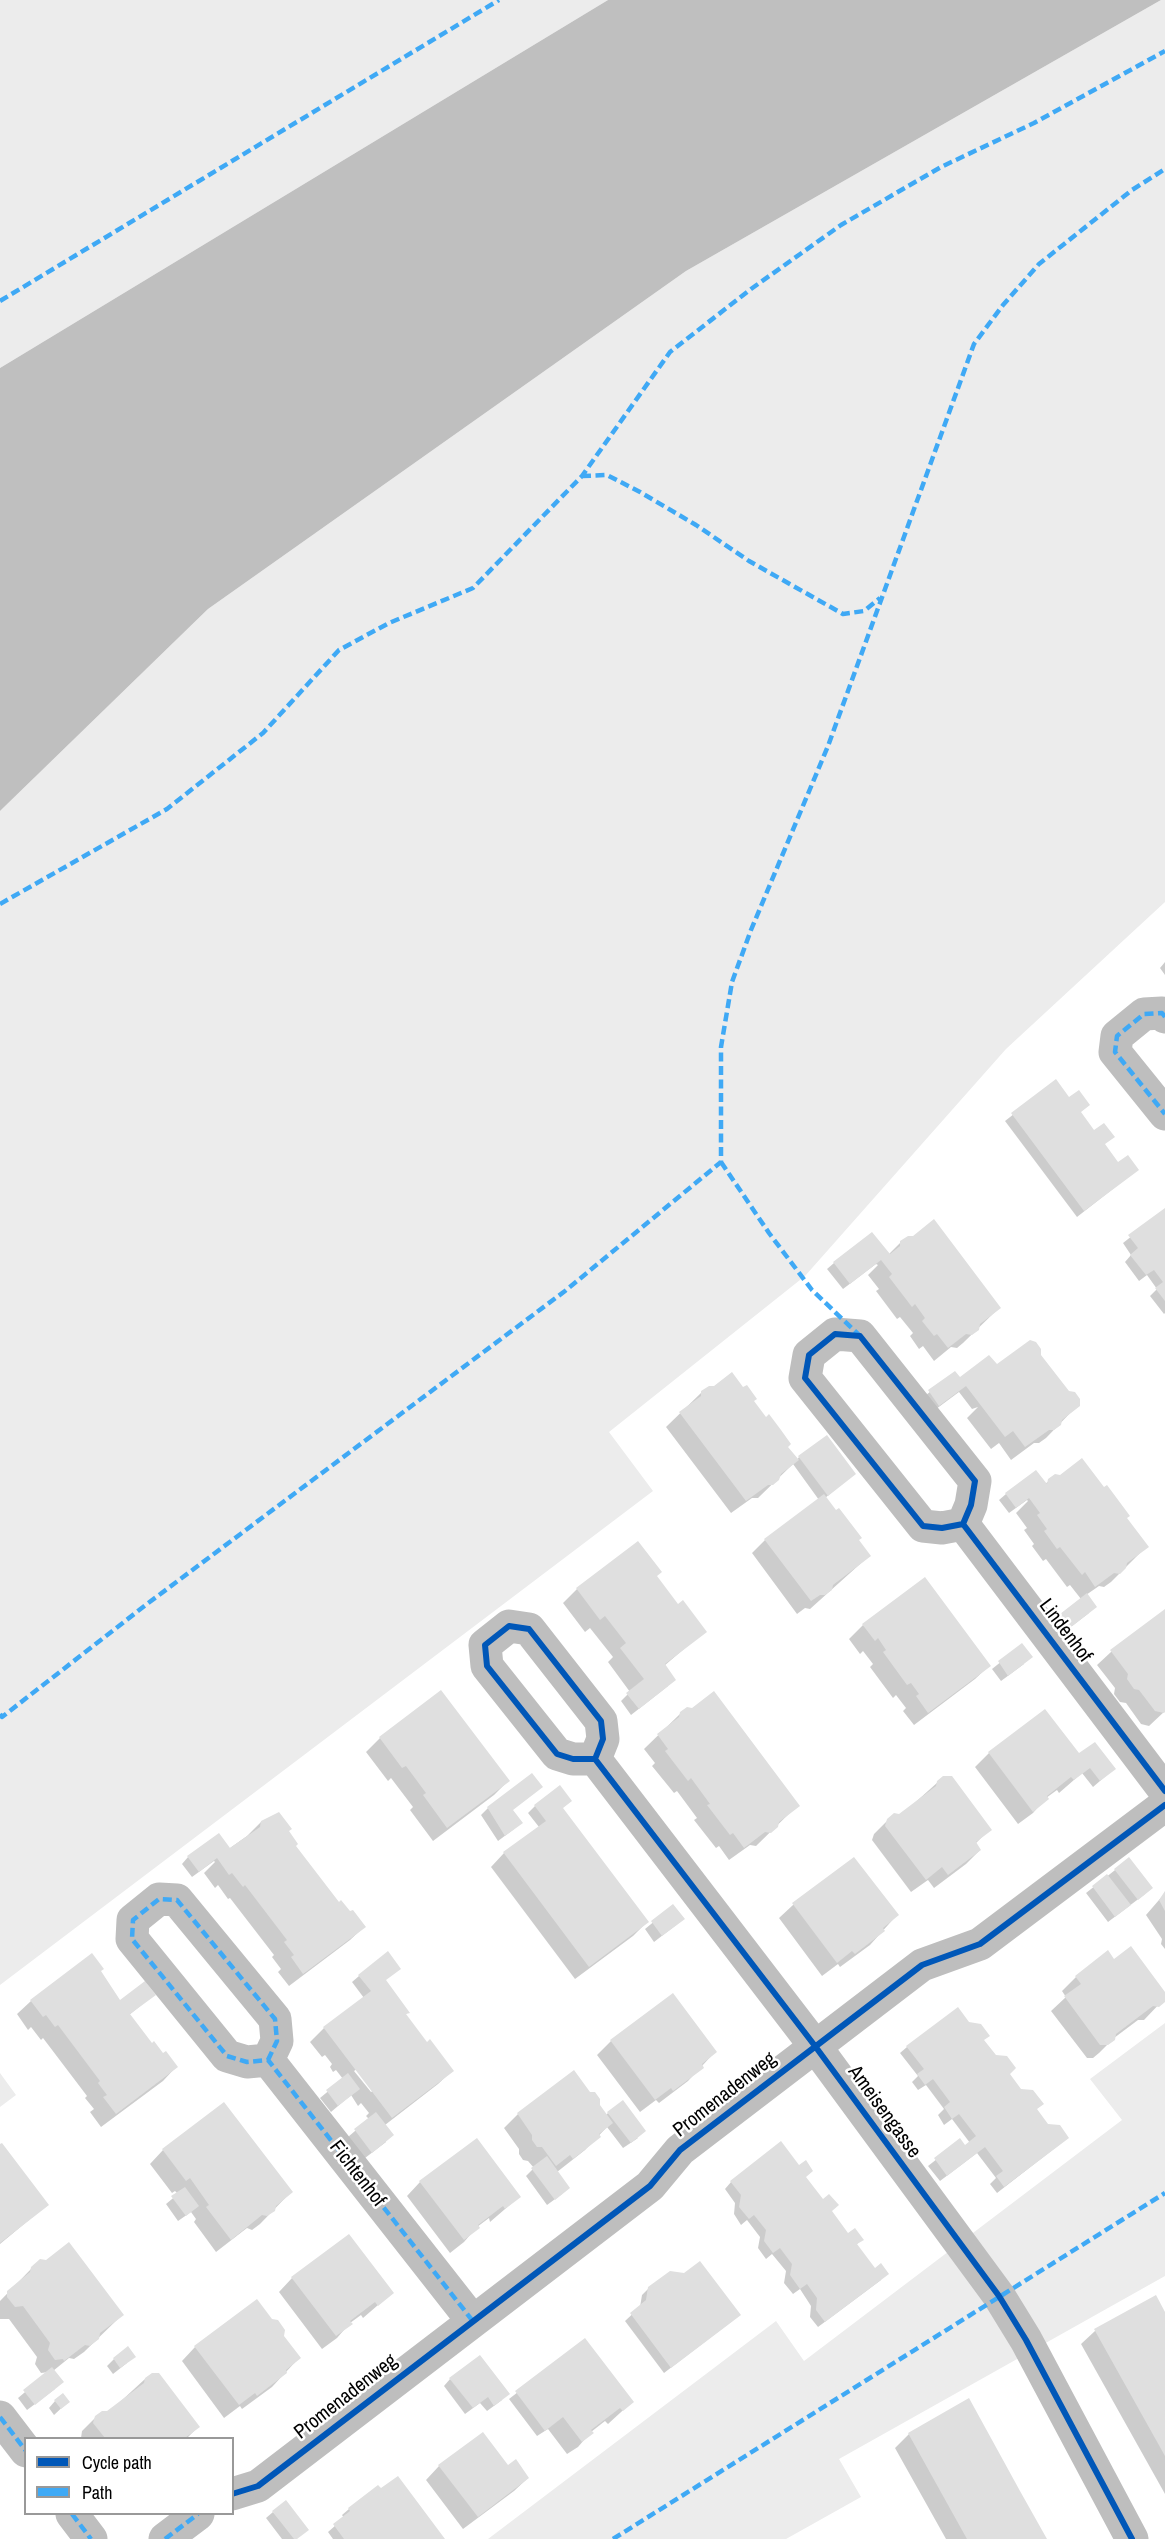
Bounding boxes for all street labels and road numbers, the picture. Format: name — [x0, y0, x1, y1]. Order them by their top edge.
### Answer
street label: Lindenhof — [1033, 1595, 1097, 1667]
street label: Promenadenweg — [669, 2047, 781, 2143]
street label: Ameisengasse — [842, 2061, 926, 2163]
street label: Fichtenhof — [324, 2136, 390, 2212]
street label: Promenadenweg — [290, 2349, 402, 2445]

